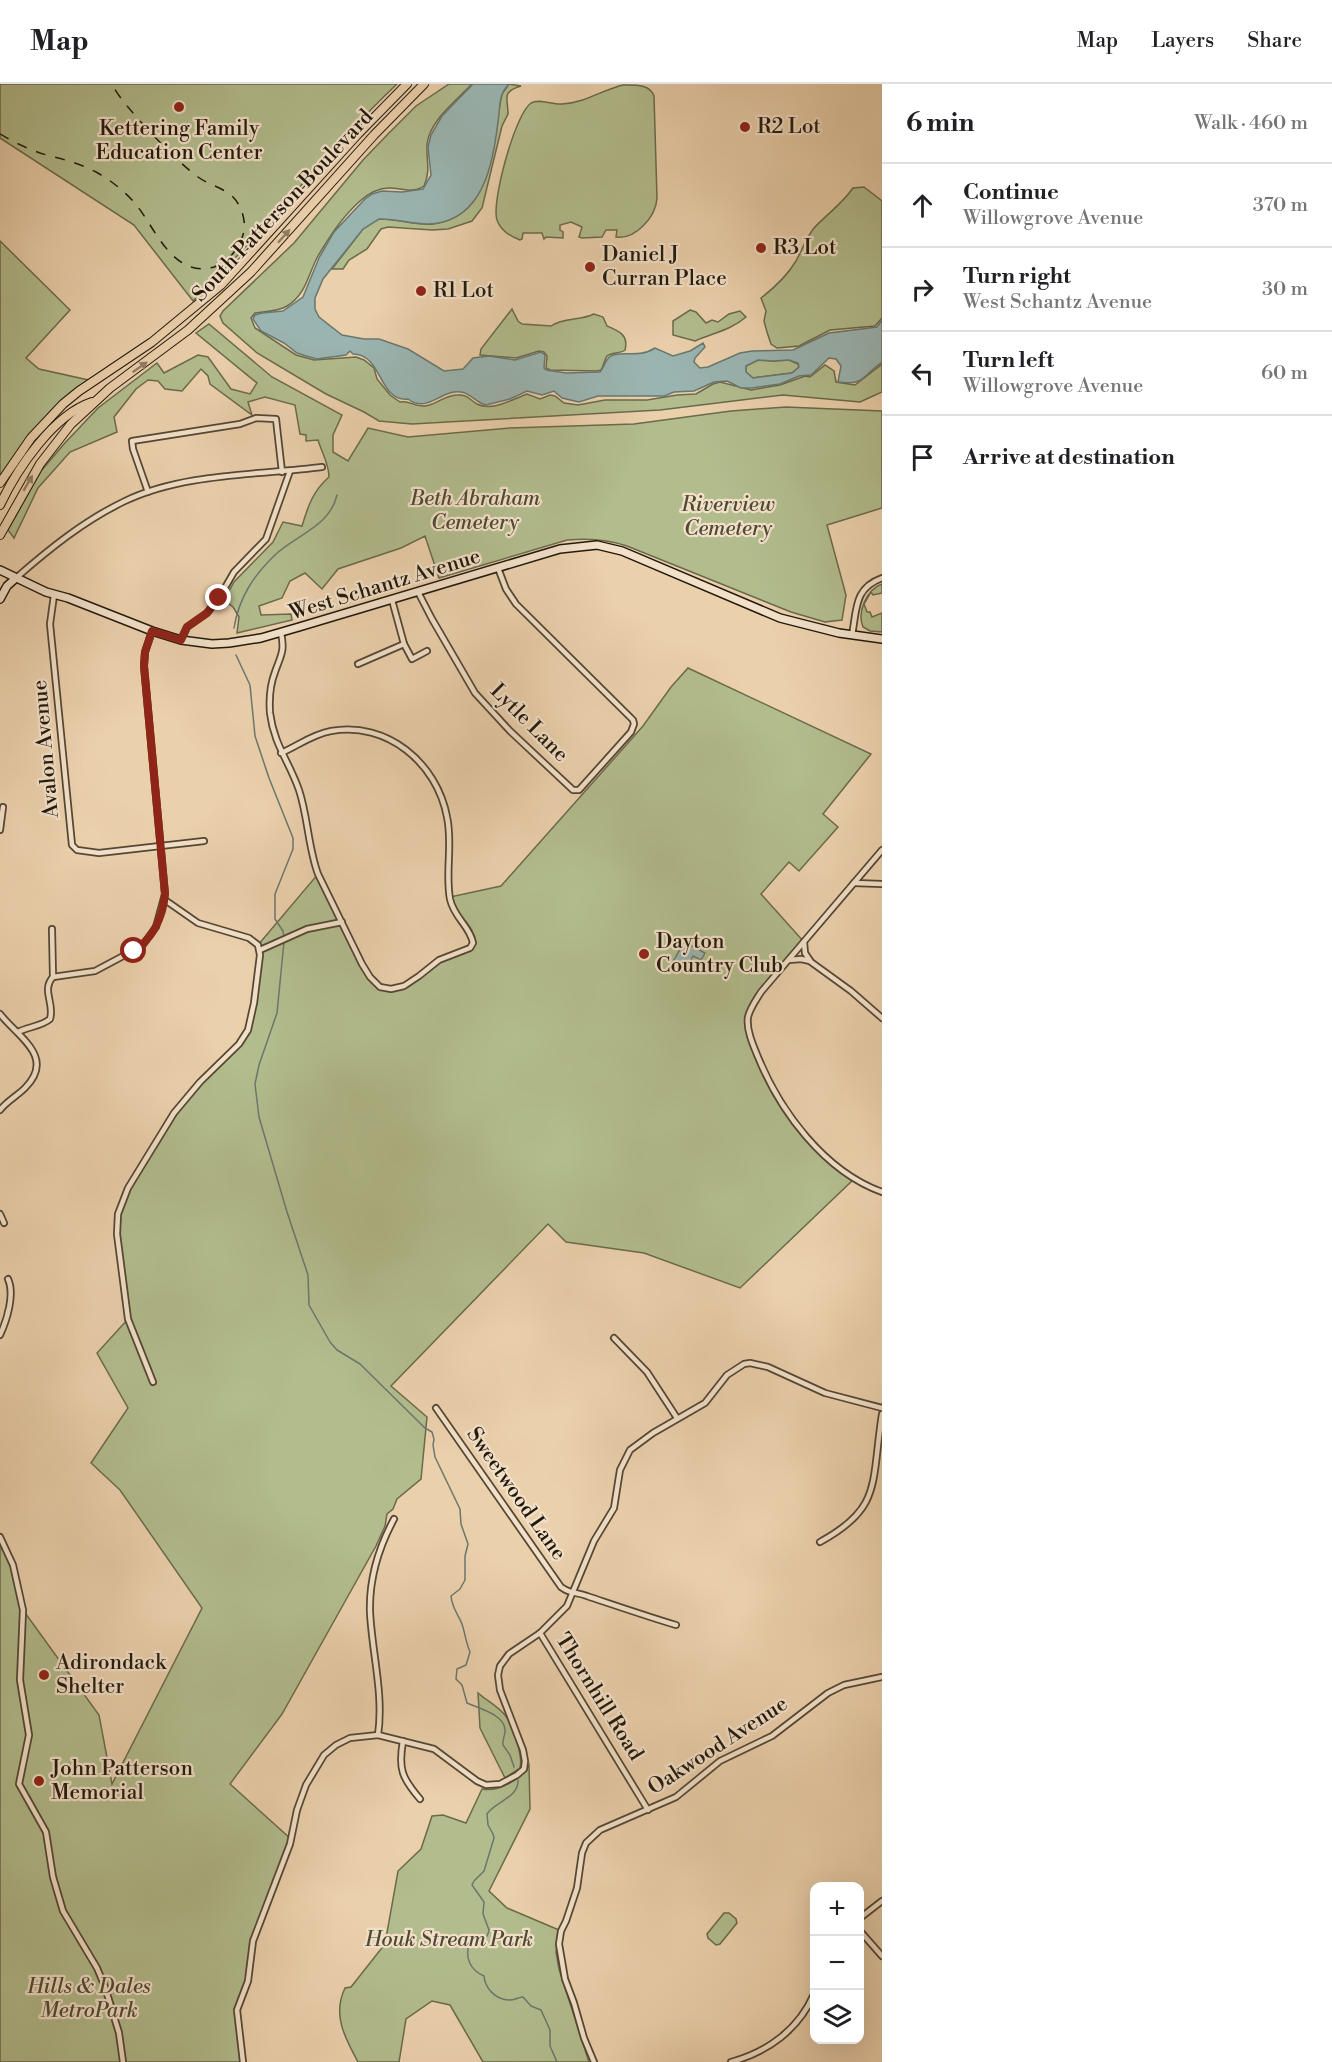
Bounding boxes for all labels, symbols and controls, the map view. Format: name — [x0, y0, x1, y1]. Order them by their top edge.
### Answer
text: Map — [30, 24, 89, 59]
text: Map — [1077, 28, 1118, 54]
text: Layers — [1151, 28, 1214, 54]
text: Share — [1247, 28, 1302, 54]
marker: Kettering Family Education Center — [172, 100, 186, 114]
street label: South Patterson Boulevard — [187, 104, 379, 308]
text: 6 min — [906, 107, 974, 139]
text: Walk · 460 m — [1194, 111, 1308, 136]
place label: R2 Lot — [757, 114, 821, 140]
place label: Kettering Family Education Center — [95, 116, 263, 166]
marker: R2 Lot — [738, 120, 752, 134]
text: Continue — [963, 179, 1059, 206]
icon: ahead — [906, 189, 939, 222]
text: 370 m — [1253, 193, 1308, 218]
text: Willowgrove Avenue — [963, 206, 1143, 231]
one-way arrow — [277, 228, 291, 243]
place label: R3 Lot — [773, 235, 837, 261]
marker: R3 Lot — [754, 241, 768, 255]
place label: Daniel J Curran Place — [602, 242, 727, 292]
marker: Daniel J Curran Place — [583, 260, 597, 274]
text: Turn right — [963, 263, 1071, 290]
icon: right — [906, 273, 939, 306]
text: 30 m — [1262, 277, 1308, 302]
place label: R1 Lot — [433, 278, 494, 304]
marker: R1 Lot — [414, 284, 428, 298]
text: West Schantz Avenue — [963, 290, 1152, 315]
text: Turn left — [963, 347, 1054, 374]
icon: left — [906, 357, 939, 390]
one-way arrow — [131, 361, 147, 373]
text: 60 m — [1261, 361, 1308, 386]
text: Willowgrove Avenue — [963, 374, 1143, 399]
icon: arrive — [906, 441, 939, 474]
text: Arrive at destination — [963, 444, 1175, 471]
one-way arrow — [23, 474, 33, 491]
park label: Beth Abraham Cemetery — [409, 486, 541, 536]
park label: Riverview Cemetery — [680, 492, 775, 542]
street label: West Schantz Avenue — [285, 544, 484, 627]
route end — [205, 584, 231, 610]
street label: Lytle Lane — [484, 678, 574, 768]
street label: Avalon Avenue — [27, 679, 65, 820]
place label: Dayton Country Club — [656, 929, 783, 979]
route start — [120, 937, 146, 963]
marker: Dayton Country Club — [637, 947, 651, 961]
street label: Sweetwood Lane — [460, 1422, 572, 1566]
street label: Thornhill Road — [549, 1628, 649, 1766]
place label: Adirondack Shelter — [55, 1650, 167, 1700]
marker: Adirondack Shelter — [37, 1668, 51, 1682]
street label: Oakwood Avenue — [643, 1691, 793, 1801]
place label: John Patterson Memorial — [50, 1756, 193, 1806]
marker: John Patterson Memorial — [32, 1774, 46, 1788]
map controls — [810, 1882, 864, 2044]
button: + — [810, 1882, 864, 1936]
park label: Houk Stream Park — [364, 1927, 533, 1953]
button: − — [810, 1936, 864, 1990]
park label: Hills & Dales MetroPark — [26, 1974, 151, 2024]
button: layers — [810, 1990, 864, 2044]

